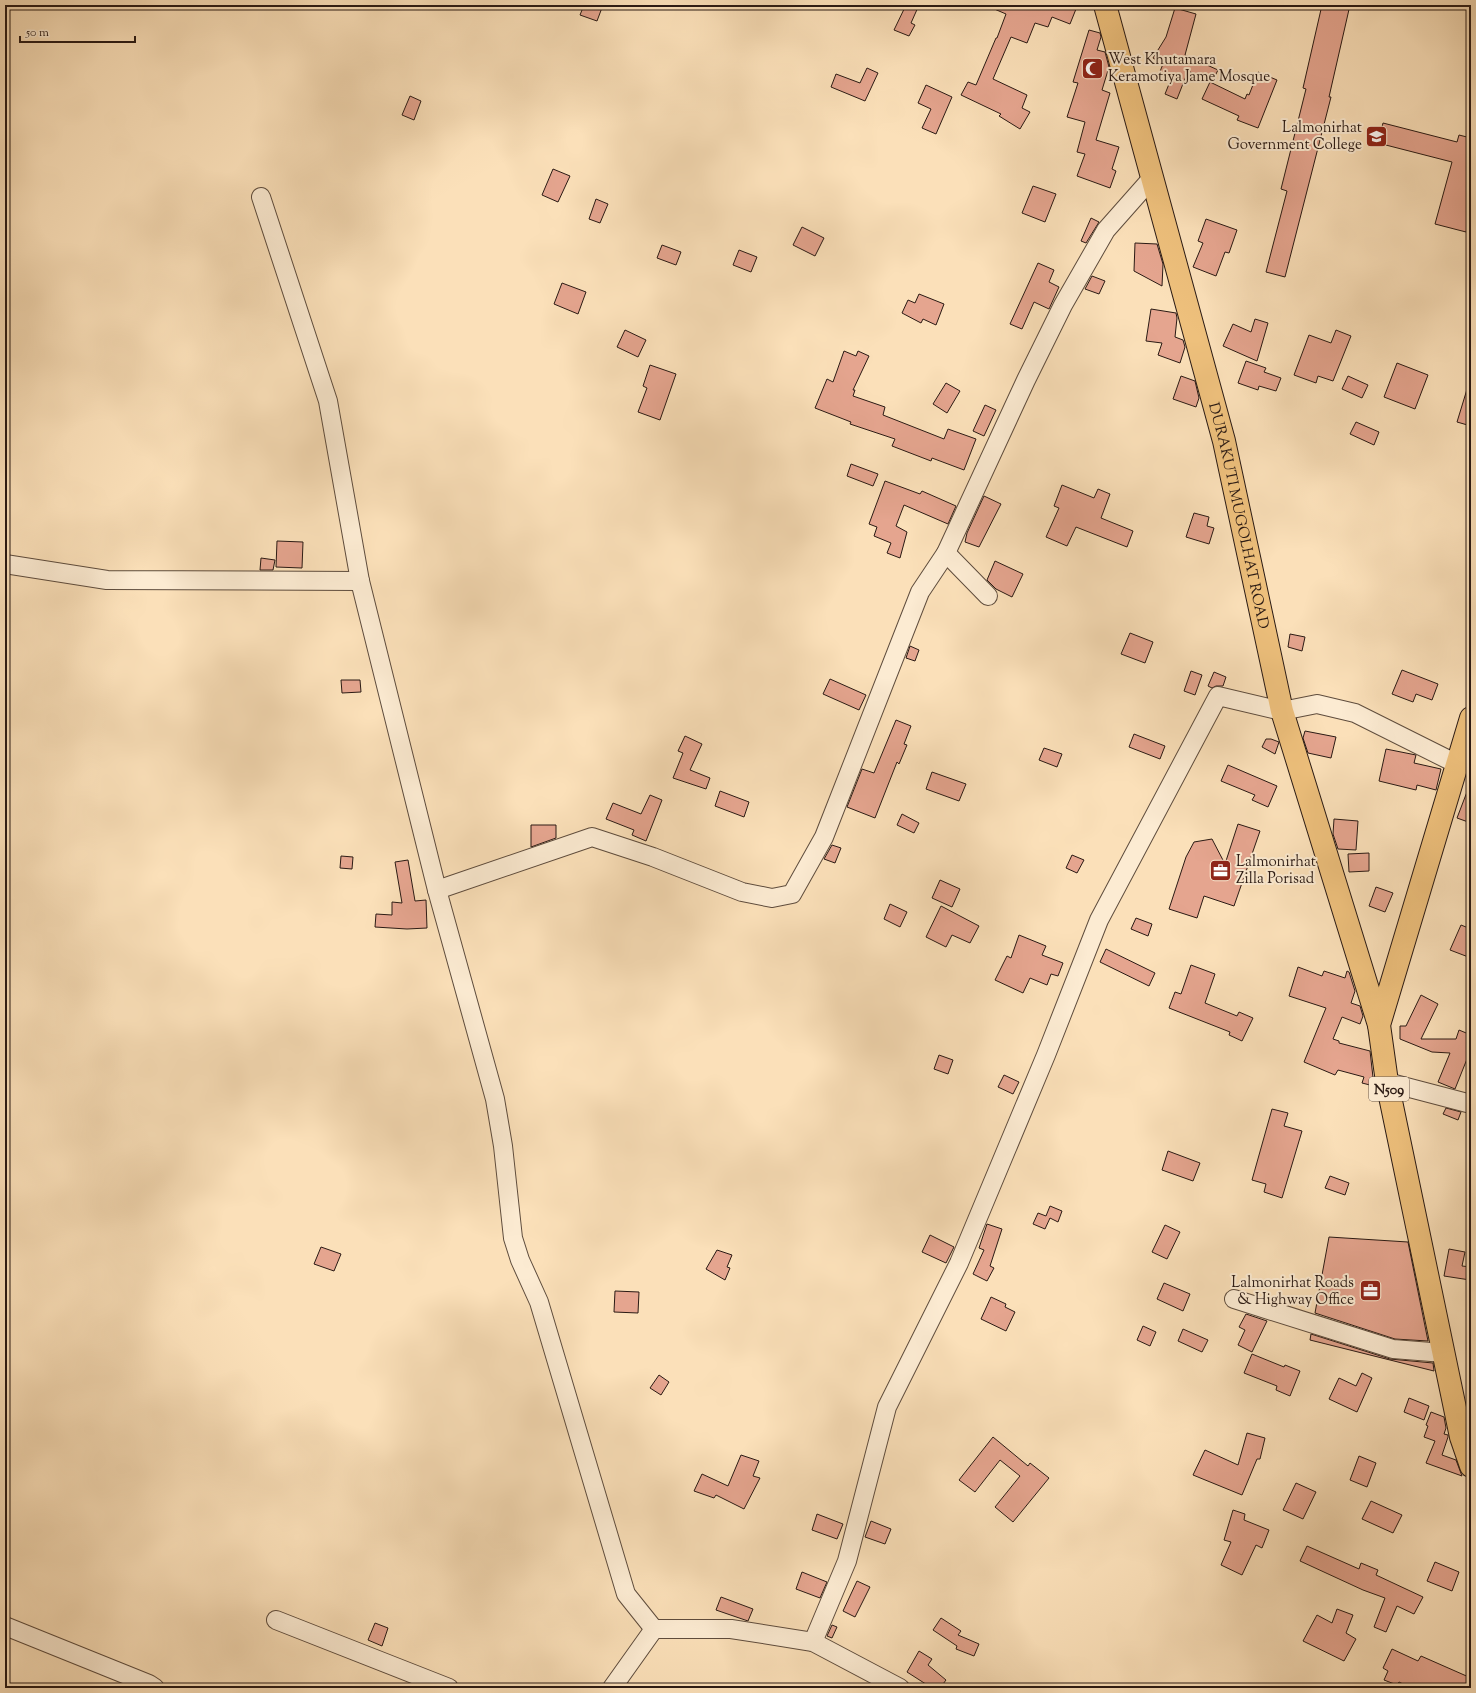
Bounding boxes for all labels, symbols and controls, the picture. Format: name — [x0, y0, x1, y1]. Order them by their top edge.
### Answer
scale bar — [20, 18, 135, 44]
text: 50 m — [25, 24, 49, 42]
place label: West Khutamara Keramotiya Jame Mosque — [1108, 50, 1270, 88]
mosque icon: West Khutamara Keramotiya Jame Mosque — [1080, 55, 1106, 81]
place label: Lalmonirhat Government College — [1228, 118, 1362, 156]
school or university icon: Lalmonirhat Government College — [1364, 123, 1390, 149]
street label: DURAKUTI MUGOLHAT ROAD — [1202, 400, 1273, 631]
place label: Lalmonirhat Zilla Porisad — [1236, 852, 1316, 890]
office icon: Lalmonirhat Zilla Porisad — [1207, 857, 1233, 883]
road number: N509 — [1369, 1077, 1409, 1101]
place label: Lalmonirhat Roads & Highway Office — [1231, 1273, 1354, 1311]
office icon: Lalmonirhat Roads & Highway Office — [1357, 1278, 1383, 1304]

